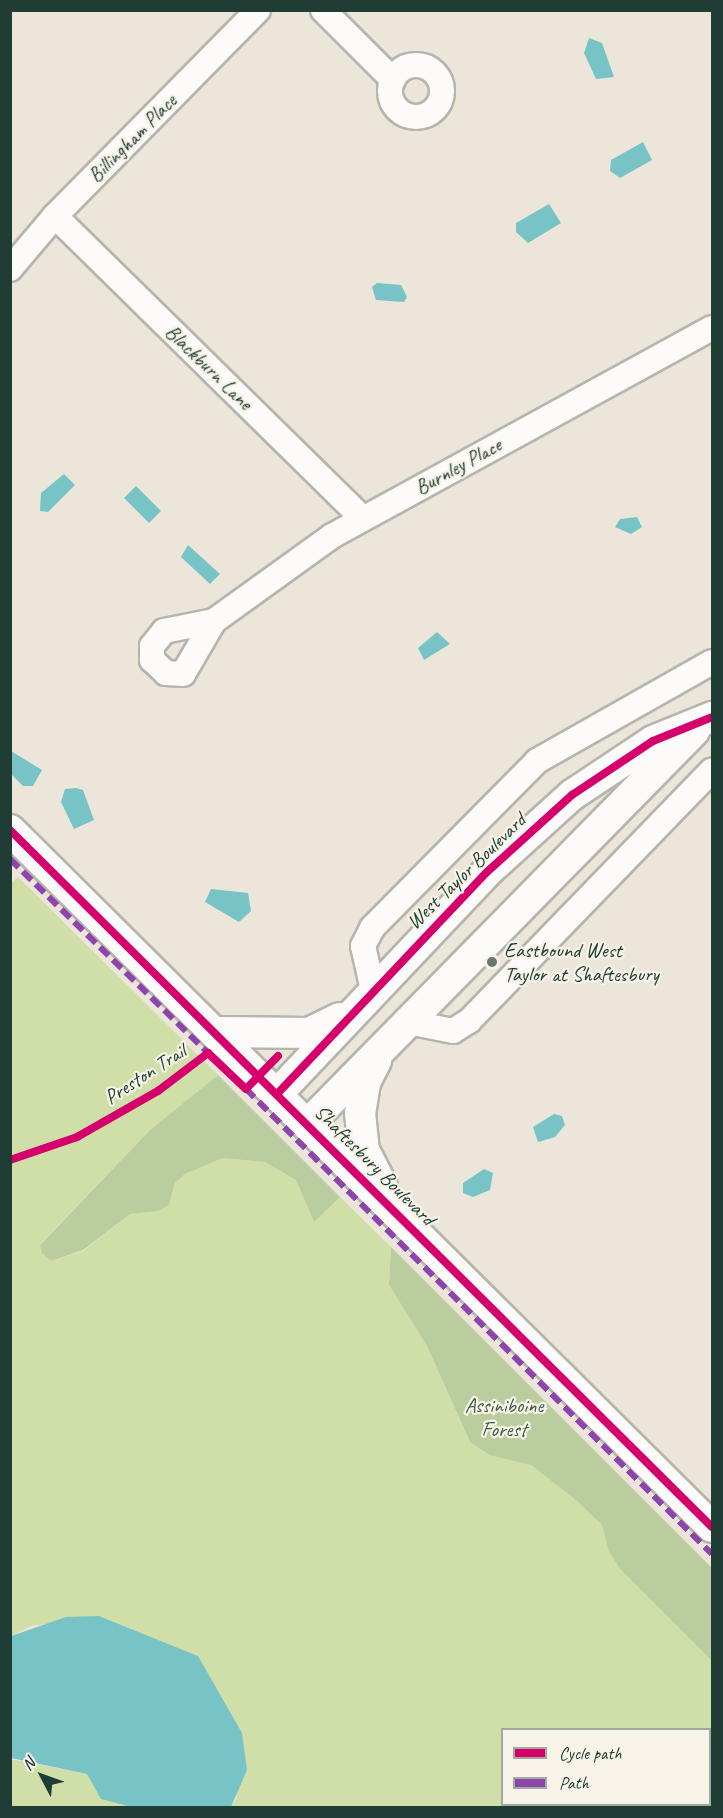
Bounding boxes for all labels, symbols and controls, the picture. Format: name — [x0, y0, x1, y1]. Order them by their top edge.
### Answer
street label: Billingham Place — [82, 88, 182, 188]
street label: Blackburn Lane — [160, 319, 258, 415]
street label: Burnley Place — [410, 432, 506, 500]
street label: West Taylor Boulevard — [401, 807, 531, 935]
place label: Eastbound West Taylor at Shaftesbury — [504, 937, 660, 987]
marker: Eastbound West Taylor at Shaftesbury — [485, 955, 499, 969]
street label: Preston Trail — [99, 1038, 191, 1110]
street label: Shaftesbury Boulevard — [309, 1099, 441, 1231]
park label: Assiniboine Forest — [465, 1392, 543, 1442]
legend — [501, 1728, 711, 1806]
text: Cycle path — [559, 1742, 621, 1764]
north arrow — [12, 1746, 72, 1806]
text: N — [18, 1754, 39, 1774]
text: Path — [559, 1772, 589, 1794]

